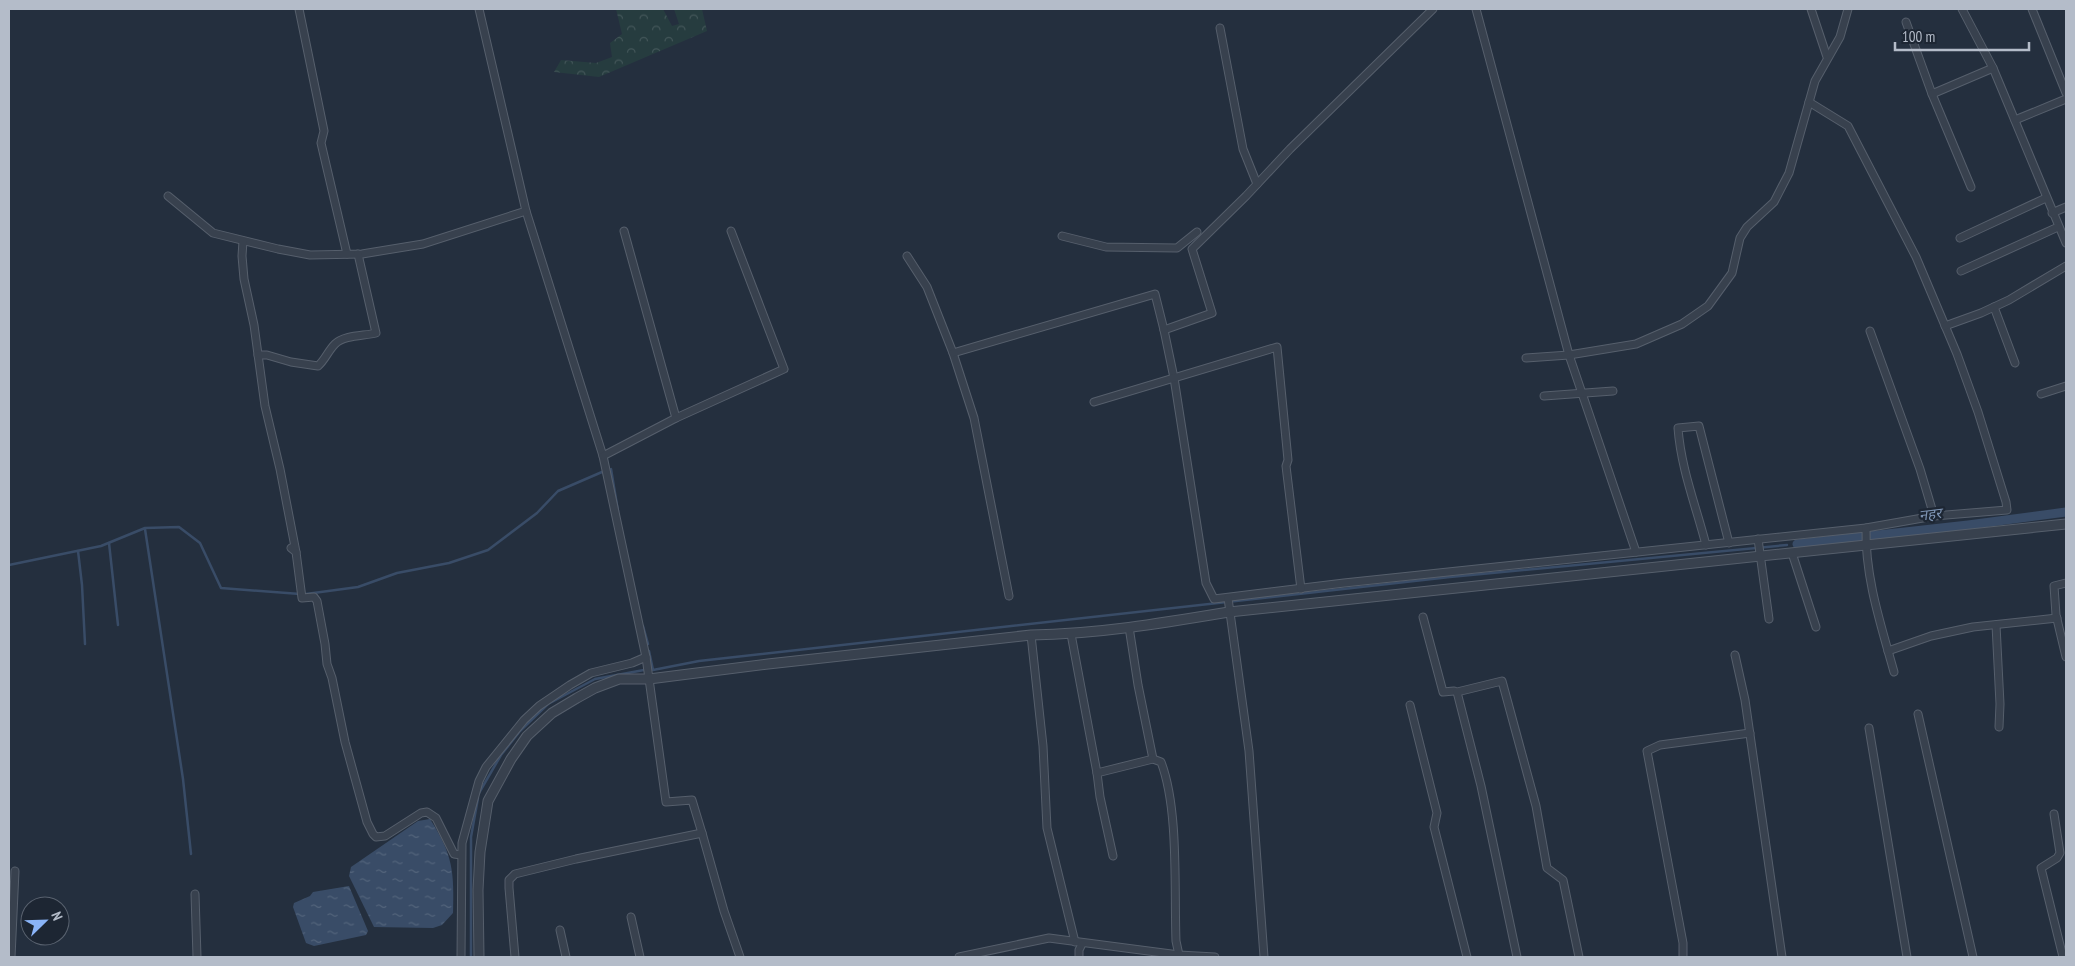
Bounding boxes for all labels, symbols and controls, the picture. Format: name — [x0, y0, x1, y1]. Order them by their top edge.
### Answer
scale bar — [1895, 20, 2029, 52]
text: 100 m — [1902, 27, 1935, 46]
water label: नहर — [1918, 503, 1945, 525]
north arrow — [20, 896, 70, 946]
text: N — [47, 909, 67, 923]

